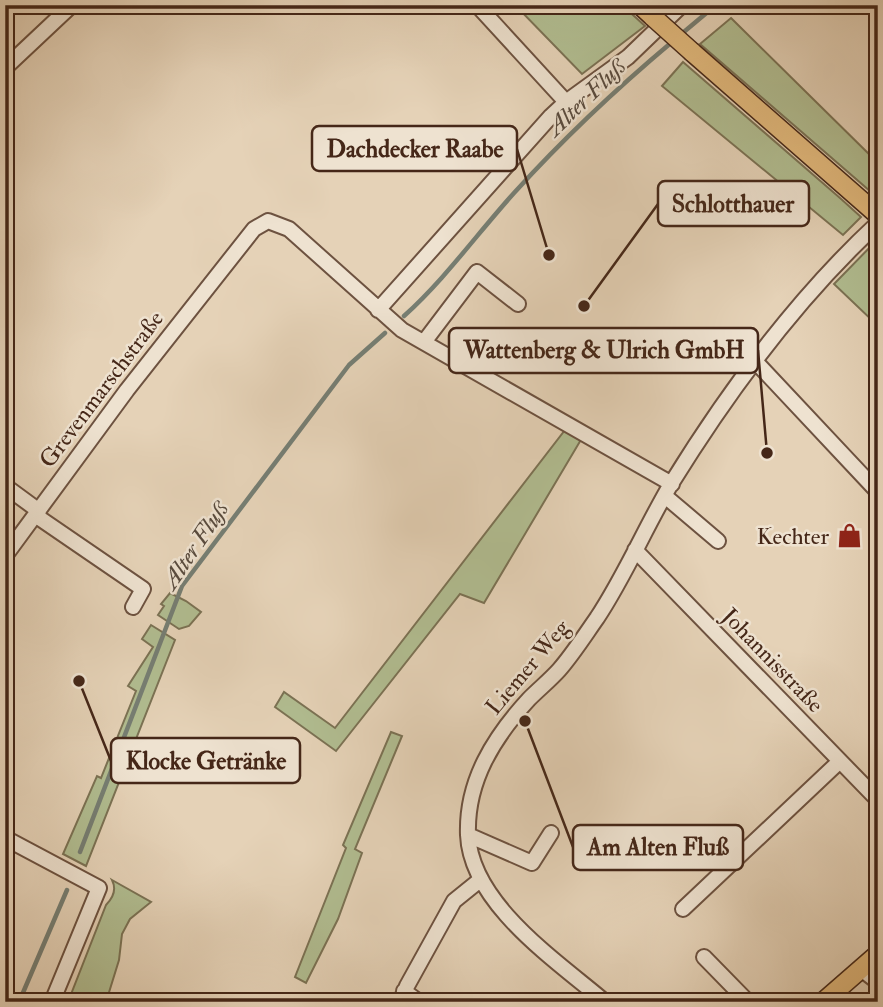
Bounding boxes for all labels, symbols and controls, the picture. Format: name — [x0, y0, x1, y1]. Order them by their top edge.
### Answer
water label: Alter Fluß — [538, 51, 633, 145]
callout: Dachdecker Raabe — [312, 126, 517, 171]
text: Dachdecker Raabe — [326, 134, 504, 165]
callout: Schlotthauer — [658, 181, 809, 226]
text: Schlotthauer — [672, 189, 795, 220]
street label: Grevenmarschstraße — [33, 305, 170, 474]
callout: Wattenberg & Ulrich GmbH — [449, 328, 758, 373]
text: Wattenberg & Ulrich GmbH — [462, 335, 745, 366]
water label: Alter Fluß — [153, 495, 236, 597]
place label: Kechter — [757, 522, 829, 551]
shop icon: Kechter — [835, 522, 863, 550]
street label: Johannisstraße — [715, 601, 830, 719]
street label: Liemer Weg — [479, 613, 576, 721]
callout: Klocke Getränke — [111, 738, 300, 783]
text: Klocke Getränke — [126, 746, 286, 777]
callout: Am Alten Fluß — [573, 825, 743, 870]
text: Am Alten Fluß — [586, 832, 729, 863]

